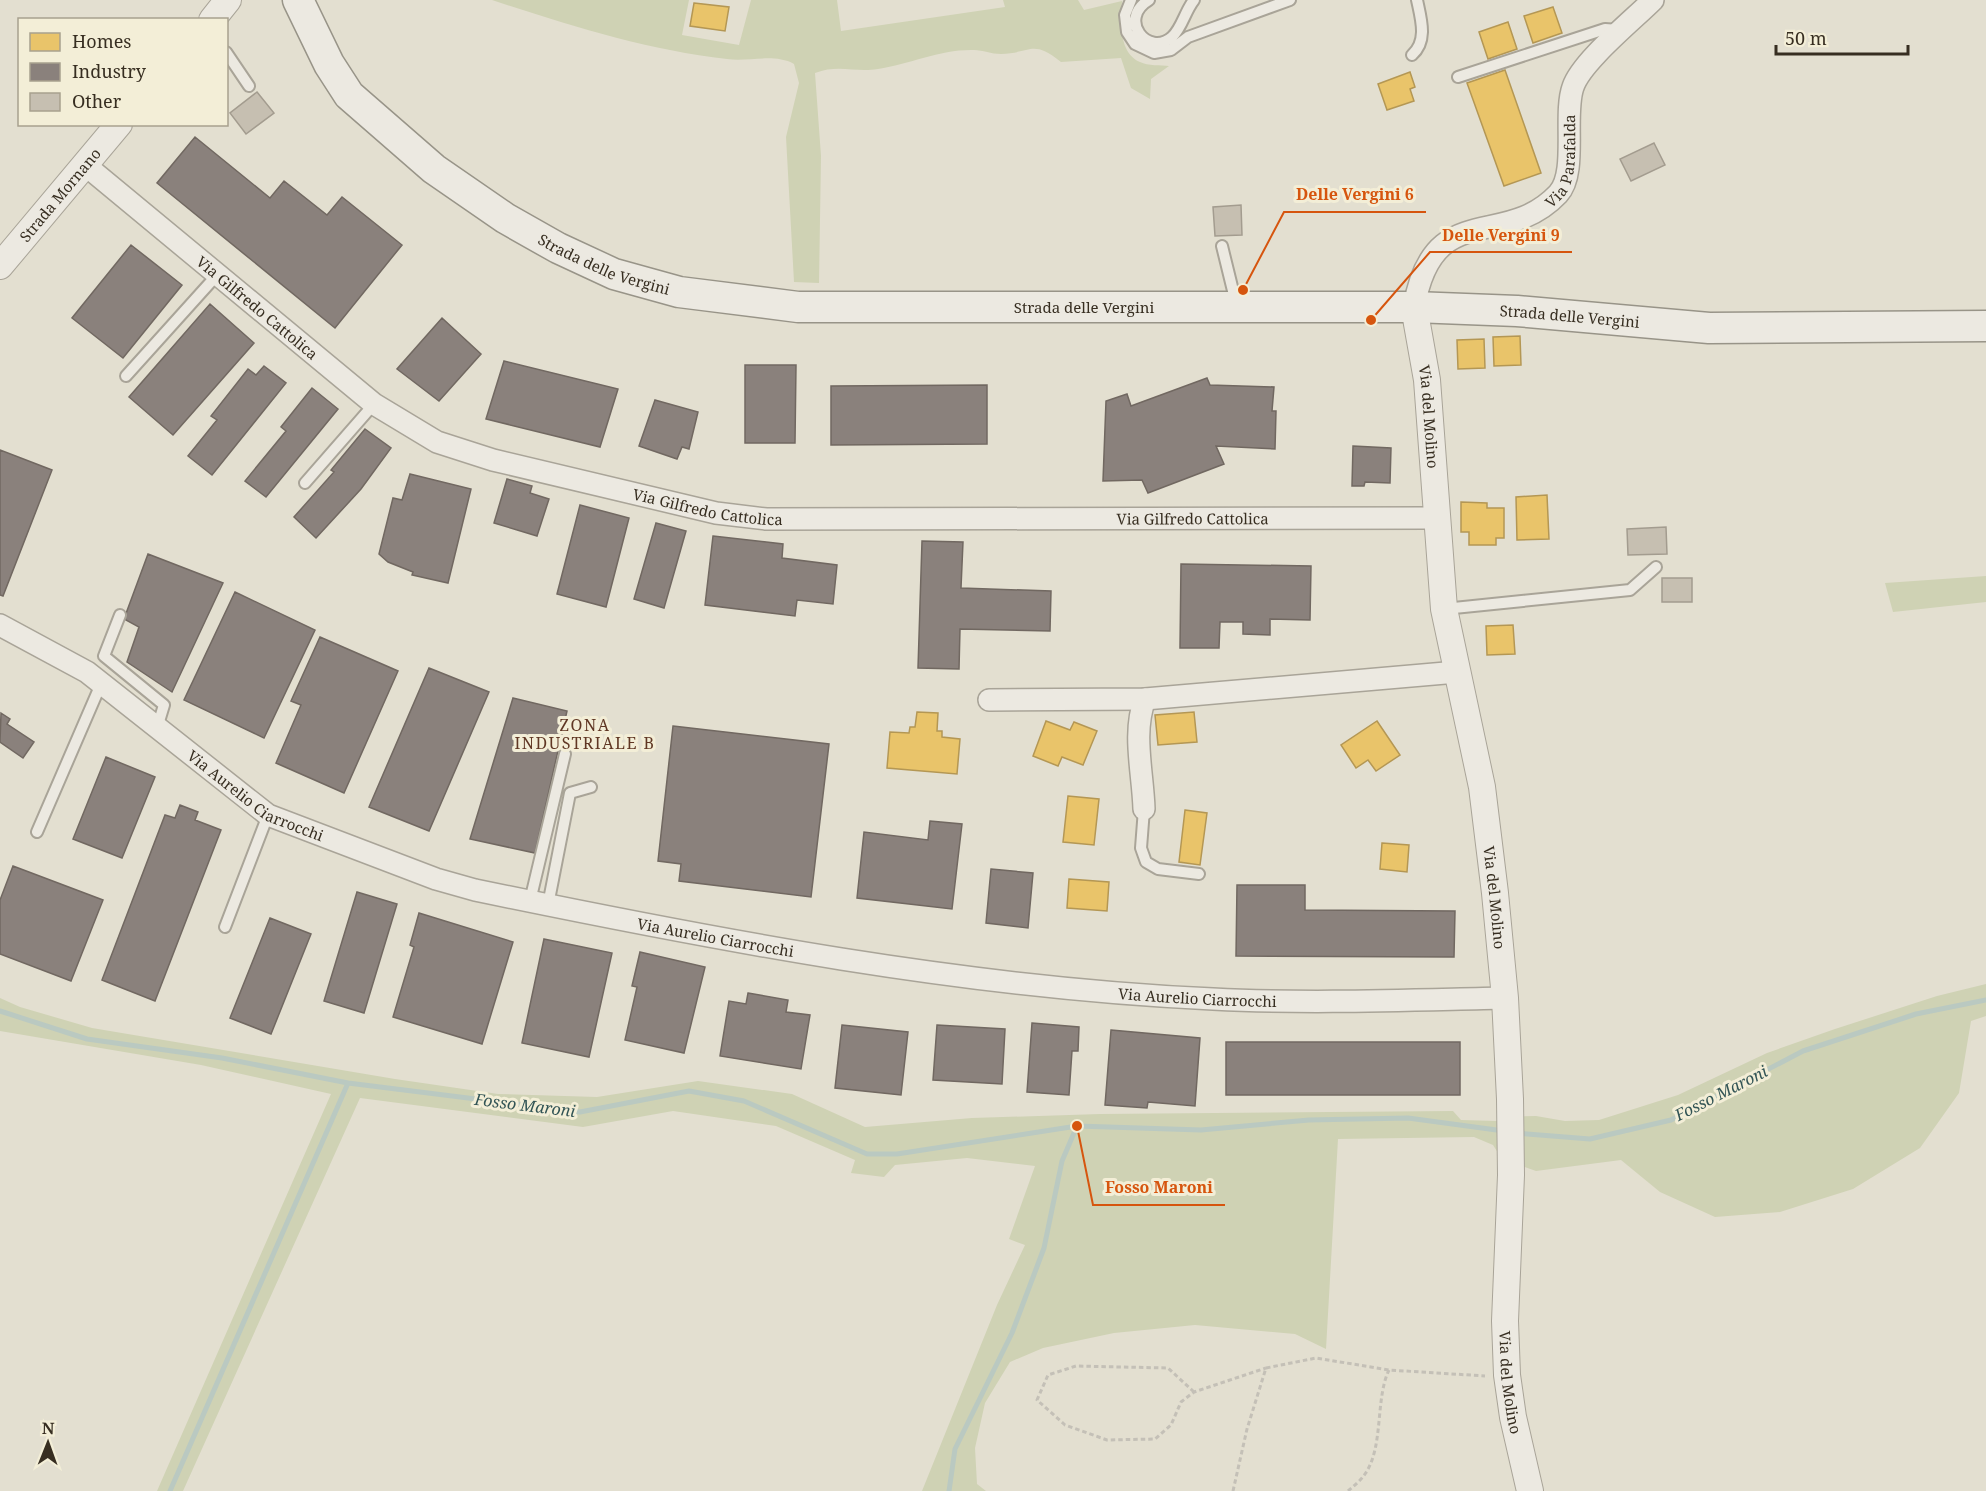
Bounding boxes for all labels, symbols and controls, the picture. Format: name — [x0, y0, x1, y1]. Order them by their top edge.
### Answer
legend — [18, 18, 228, 126]
scale bar — [1776, 18, 1908, 56]
text: 50 m — [1785, 26, 1827, 50]
text: Homes — [72, 29, 131, 53]
text: Industry — [72, 59, 147, 83]
text: Other — [72, 89, 122, 113]
street label: Via Parafalda — [1541, 114, 1579, 212]
street label: Strada Mornano — [15, 144, 105, 246]
callout: Delle Vergini 6 — [1284, 178, 1426, 212]
text: Delle Vergini 6 — [1296, 183, 1414, 205]
callout: Delle Vergini 9 — [1430, 218, 1572, 252]
text: Delle Vergini 9 — [1442, 224, 1560, 246]
street label: Strada delle Vergini — [535, 229, 672, 299]
street label: Via Gilfredo Cattolica — [192, 251, 322, 364]
street label: Strada delle Vergini — [1014, 297, 1154, 317]
street label: Strada delle Vergini — [1499, 300, 1641, 332]
street label: Via del Molino — [1415, 363, 1444, 469]
street label: Via Gilfredo Cattolica — [631, 484, 783, 529]
street label: Via Gilfredo Cattolica — [1117, 508, 1269, 528]
district label: ZONA INDUSTRIALE B — [514, 714, 656, 754]
street label: Via Aurelio Ciarrocchi — [183, 745, 327, 845]
street label: Via del Molino — [1479, 845, 1510, 950]
street label: Via Aurelio Ciarrocchi — [636, 913, 795, 961]
street label: Via Aurelio Ciarrocchi — [1117, 983, 1277, 1011]
water label: Fosso Maroni — [1670, 1060, 1771, 1126]
water label: Fosso Maroni — [472, 1088, 577, 1122]
callout: Fosso Maroni — [1093, 1171, 1225, 1205]
text: Fosso Maroni — [1105, 1176, 1213, 1198]
street label: Via del Molino — [1495, 1330, 1527, 1436]
north arrow — [18, 1413, 78, 1473]
text: N — [42, 1417, 55, 1439]

